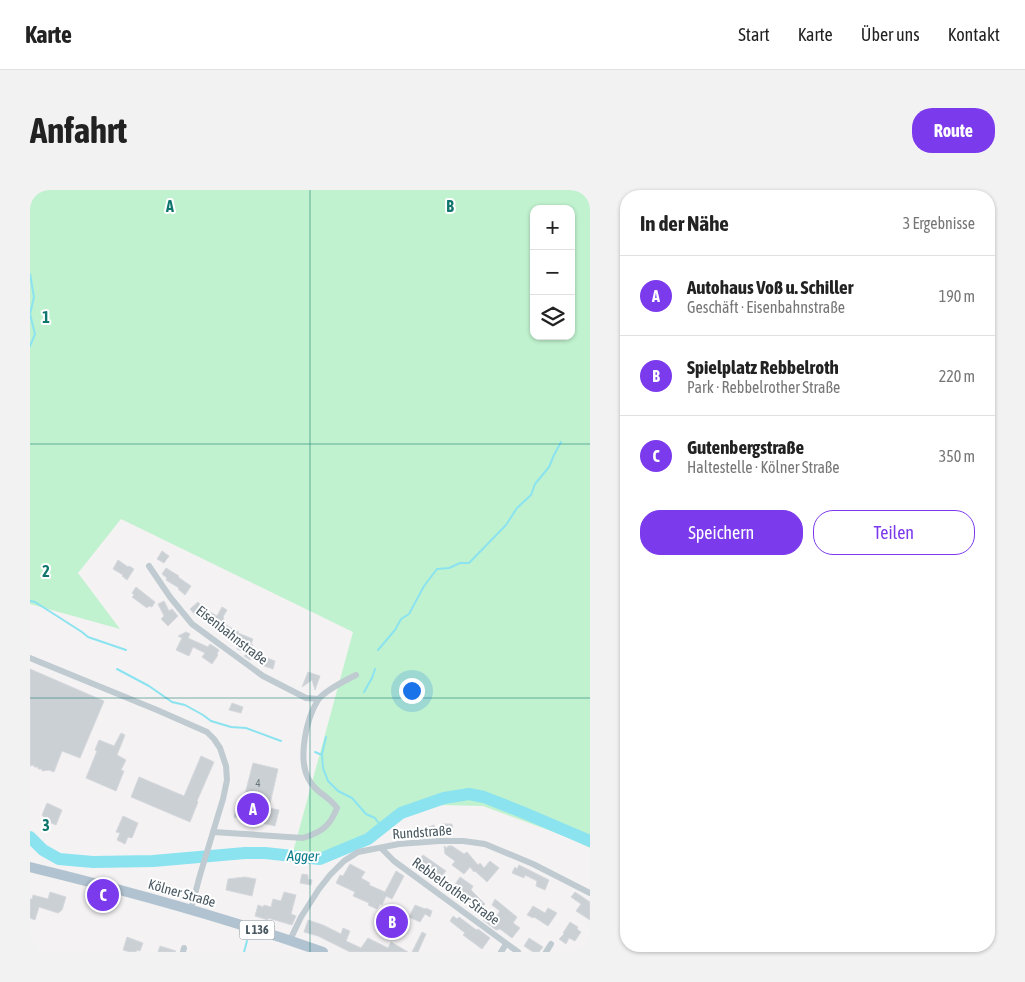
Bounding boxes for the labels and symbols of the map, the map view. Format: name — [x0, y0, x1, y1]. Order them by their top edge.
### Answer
text: A — [165, 197, 174, 215]
text: B — [446, 197, 454, 215]
text: 1 — [42, 308, 50, 326]
text: 2 — [42, 562, 50, 580]
street label: Eisenbahnstraße — [193, 602, 271, 668]
your location — [399, 678, 425, 704]
house number: 4 — [255, 777, 261, 789]
pin: A — [237, 790, 269, 828]
text: 3 — [42, 816, 50, 834]
street label: Rundstraße — [392, 822, 452, 842]
water label: Agger — [286, 847, 320, 864]
street label: Rebbelrother Straße — [409, 854, 503, 928]
pin: C — [87, 876, 119, 914]
street label: Kölner Straße — [146, 876, 218, 910]
pin: B — [376, 903, 408, 941]
road number: L 136 — [240, 920, 274, 940]

